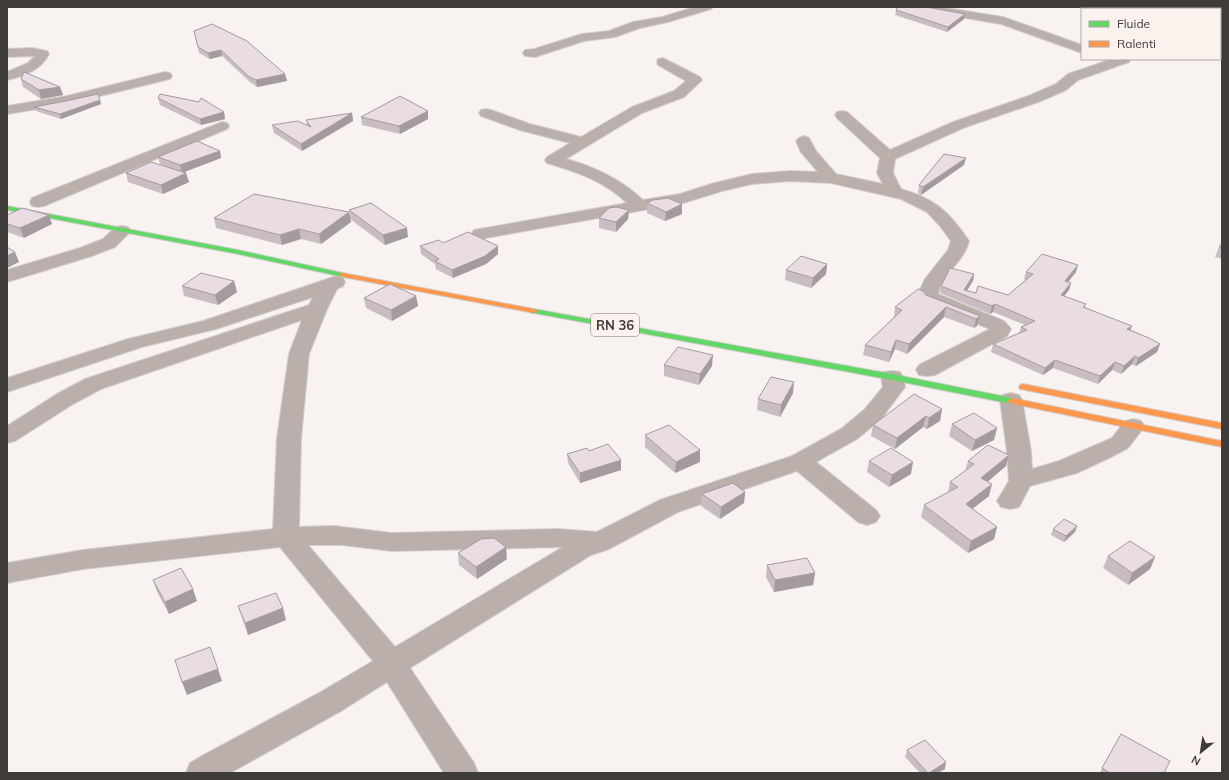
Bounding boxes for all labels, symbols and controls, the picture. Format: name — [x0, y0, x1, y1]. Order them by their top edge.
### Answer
legend — [1081, 8, 1221, 60]
text: Fluide — [1117, 16, 1150, 31]
text: Ralenti — [1117, 36, 1156, 51]
road number: RN 36 — [591, 314, 639, 336]
north arrow — [1181, 732, 1221, 772]
text: N — [1189, 753, 1203, 769]

